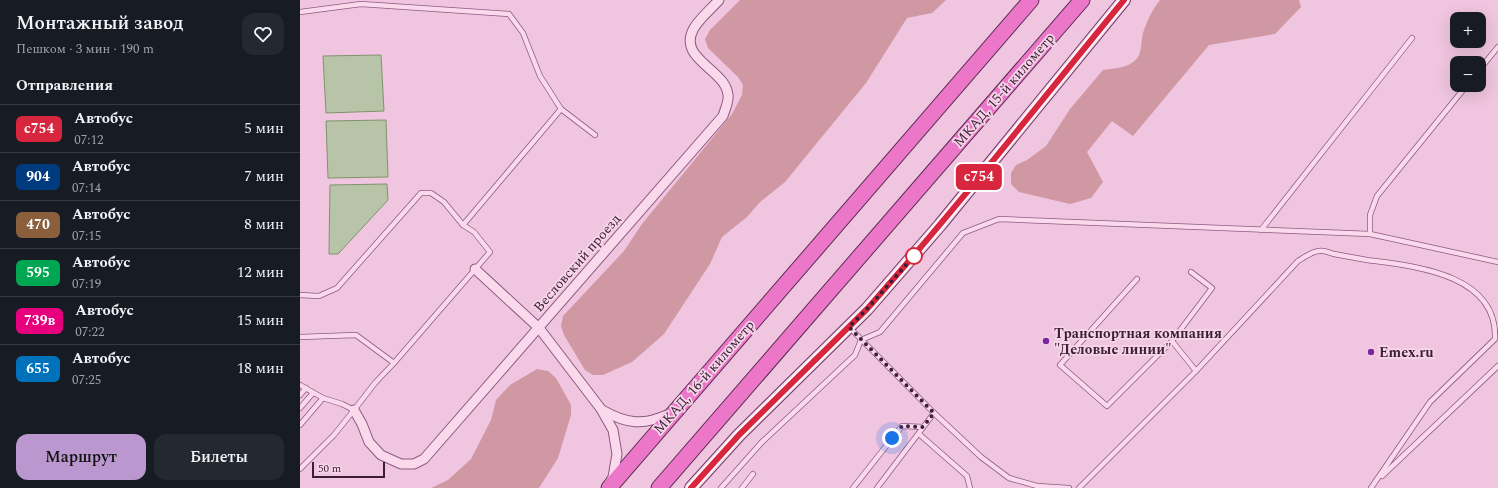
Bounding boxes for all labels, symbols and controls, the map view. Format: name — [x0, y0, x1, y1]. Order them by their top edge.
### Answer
text: Монтажный завод — [16, 9, 183, 38]
map controls — [1450, 12, 1486, 92]
button: + — [1450, 12, 1486, 48]
button: heart — [242, 13, 284, 55]
street label: МКАД, 15-й километр — [949, 28, 1060, 152]
text: Пешком · 3 мин · 190 m — [16, 39, 154, 59]
button: − — [1450, 56, 1486, 92]
text: Отправления — [16, 74, 113, 97]
text: Автобус — [74, 107, 133, 130]
text: 5 мин — [244, 117, 284, 140]
text: с754 — [24, 118, 54, 139]
text: 07:12 — [74, 130, 104, 150]
text: Автобус — [72, 155, 131, 178]
line badge: с754 — [951, 164, 1007, 190]
text: 7 мин — [244, 165, 284, 188]
text: 904 — [26, 166, 50, 187]
text: с754 — [964, 166, 994, 187]
text: 07:14 — [72, 178, 101, 198]
text: Автобус — [72, 203, 131, 226]
street label: Весловский проезд — [528, 209, 626, 317]
text: 8 мин — [244, 213, 284, 236]
text: 470 — [26, 214, 50, 235]
text: 07:15 — [72, 226, 101, 246]
unlabelled marker — [905, 247, 923, 265]
text: Автобус — [72, 251, 131, 274]
text: 12 мин — [237, 261, 284, 284]
text: 595 — [26, 262, 50, 283]
text: 07:19 — [72, 274, 101, 294]
text: Автобус — [75, 299, 134, 322]
text: 15 мин — [237, 309, 284, 332]
text: 739в — [24, 310, 55, 331]
street label: МКАД, 16-й километр — [649, 315, 760, 439]
text: 07:22 — [75, 322, 104, 342]
place label: Транспортная компания "Деловые линии" — [1054, 323, 1222, 360]
marker: Транспортная компания "Деловые линии" — [1041, 336, 1051, 346]
place label: Emex.ru — [1379, 342, 1434, 363]
text: Автобус — [72, 347, 131, 370]
marker: Emex.ru — [1366, 347, 1376, 357]
text: 18 мин — [237, 357, 284, 380]
text: 655 — [26, 358, 50, 379]
text: 07:25 — [72, 370, 101, 390]
your location — [882, 428, 902, 448]
button: Маршрут — [16, 434, 146, 480]
button: Билеты — [154, 434, 284, 480]
scale bar — [312, 460, 385, 479]
text: 50 m — [318, 460, 341, 477]

